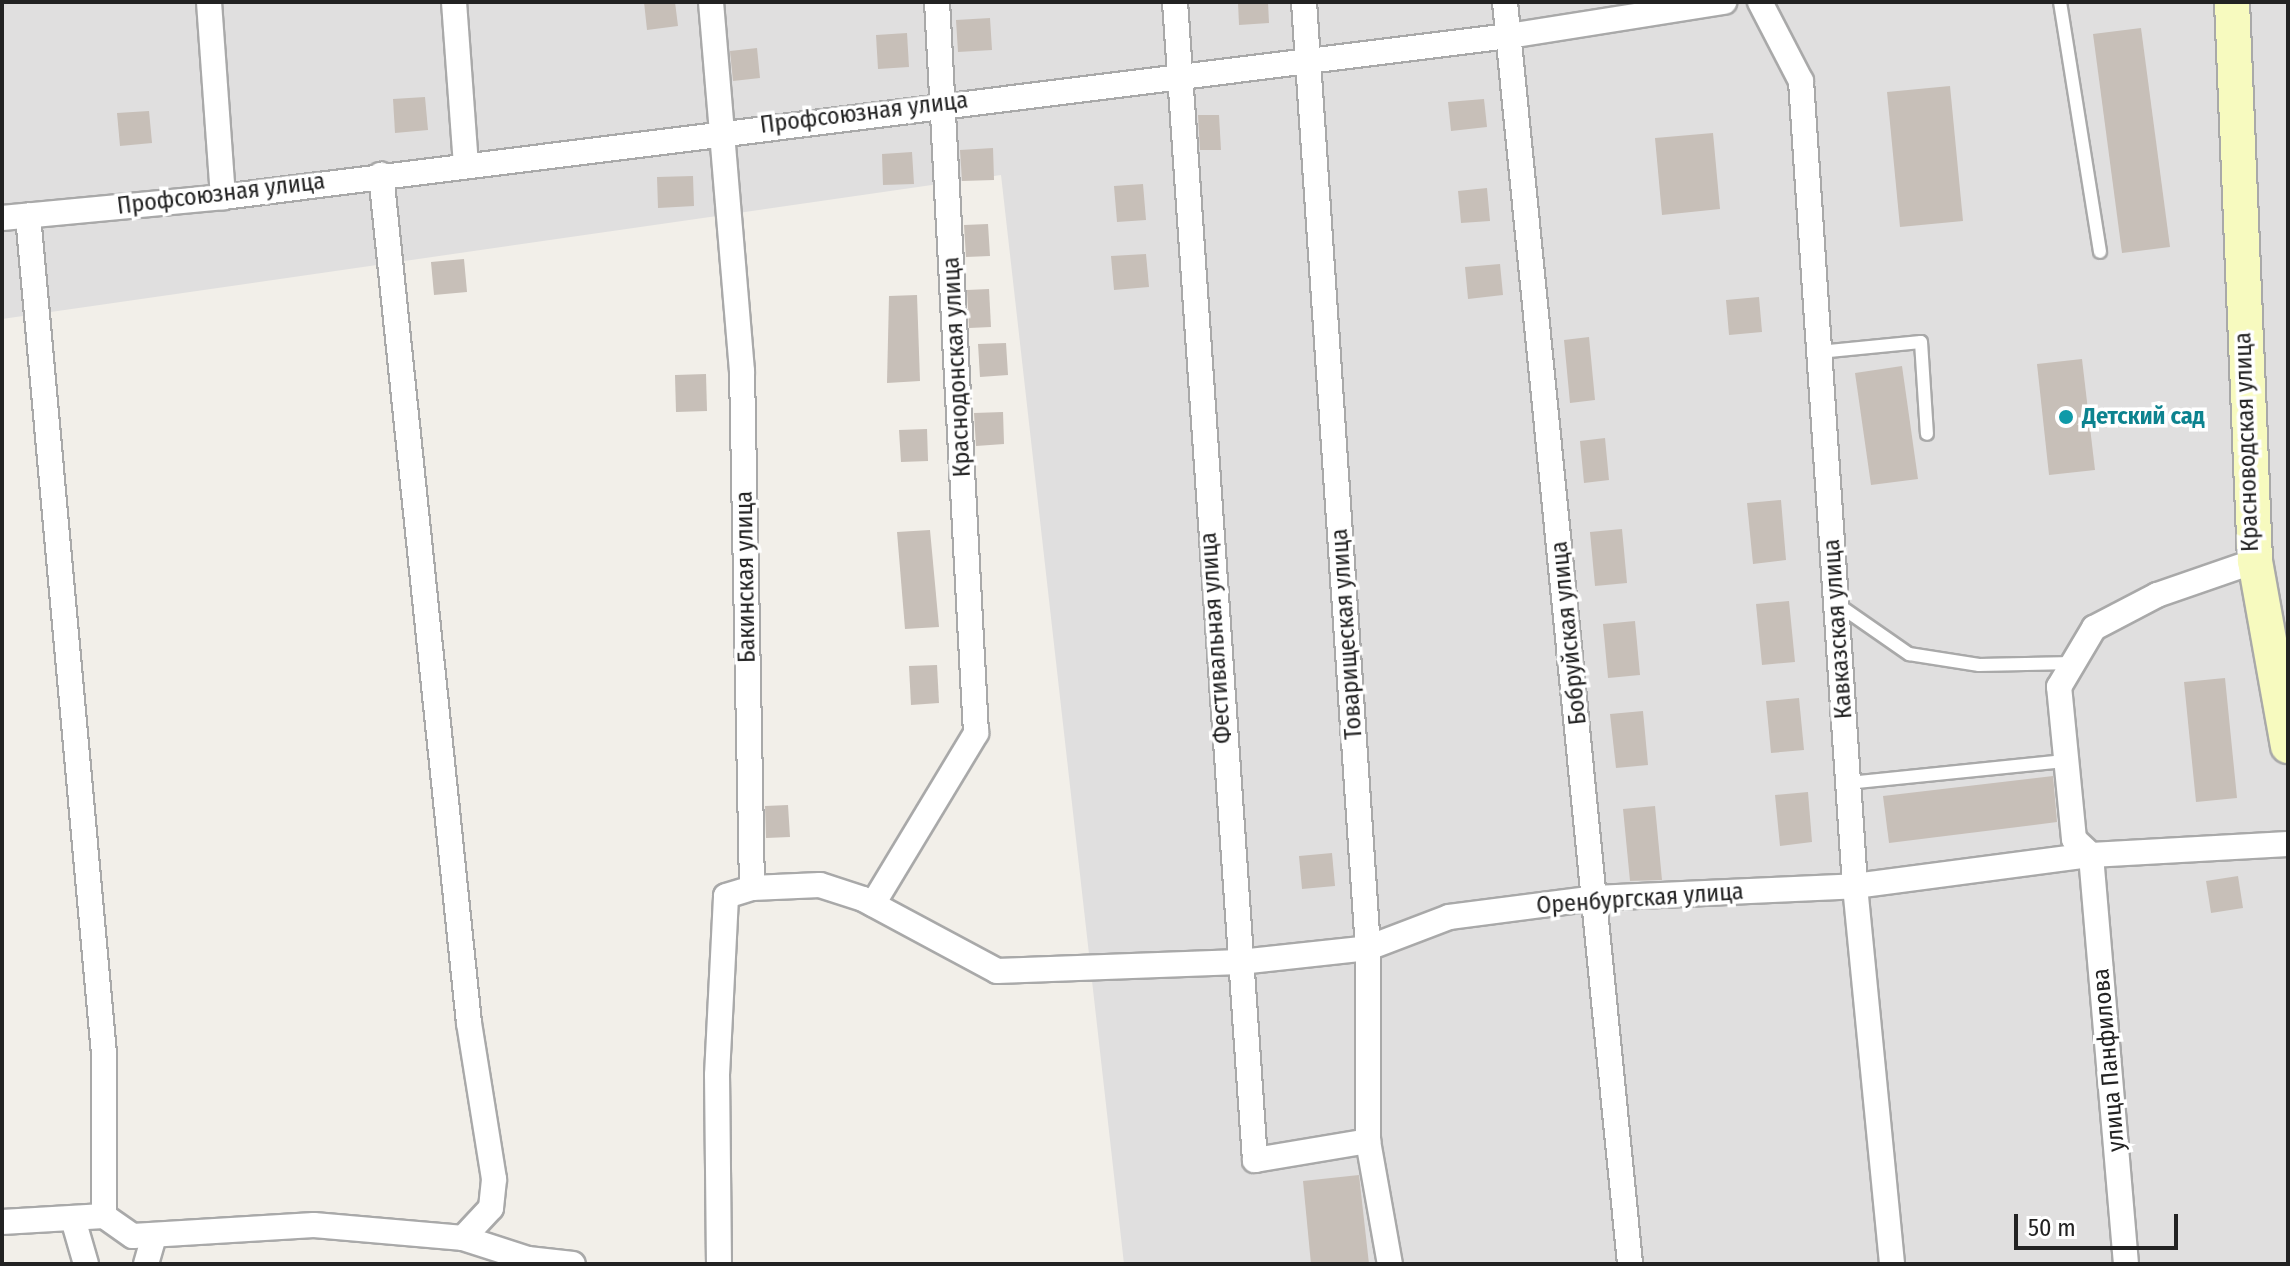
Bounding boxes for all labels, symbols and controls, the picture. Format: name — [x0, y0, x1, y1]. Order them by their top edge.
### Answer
street label: Профсоюзная улица — [758, 86, 970, 140]
street label: Профсоюзная улица — [115, 167, 327, 221]
street label: Краснодонская улица — [937, 256, 977, 478]
street label: Красноводская улица — [2229, 332, 2265, 552]
place label: Детский сад — [2082, 403, 2205, 431]
marker: Детский сад — [2057, 408, 2075, 426]
street label: Бакинская улица — [730, 491, 762, 663]
street label: Товарищеская улица — [1325, 528, 1369, 740]
street label: Фестивальная улица — [1194, 531, 1238, 745]
street label: Кавказская улица — [1817, 538, 1859, 720]
street label: Бобруйская улица — [1545, 540, 1593, 726]
street label: Оренбургская улица — [1535, 877, 1745, 921]
street label: улица Панфилова — [2087, 967, 2131, 1153]
scale bar — [2018, 1198, 2182, 1248]
text: 50 m — [2028, 1214, 2076, 1242]

